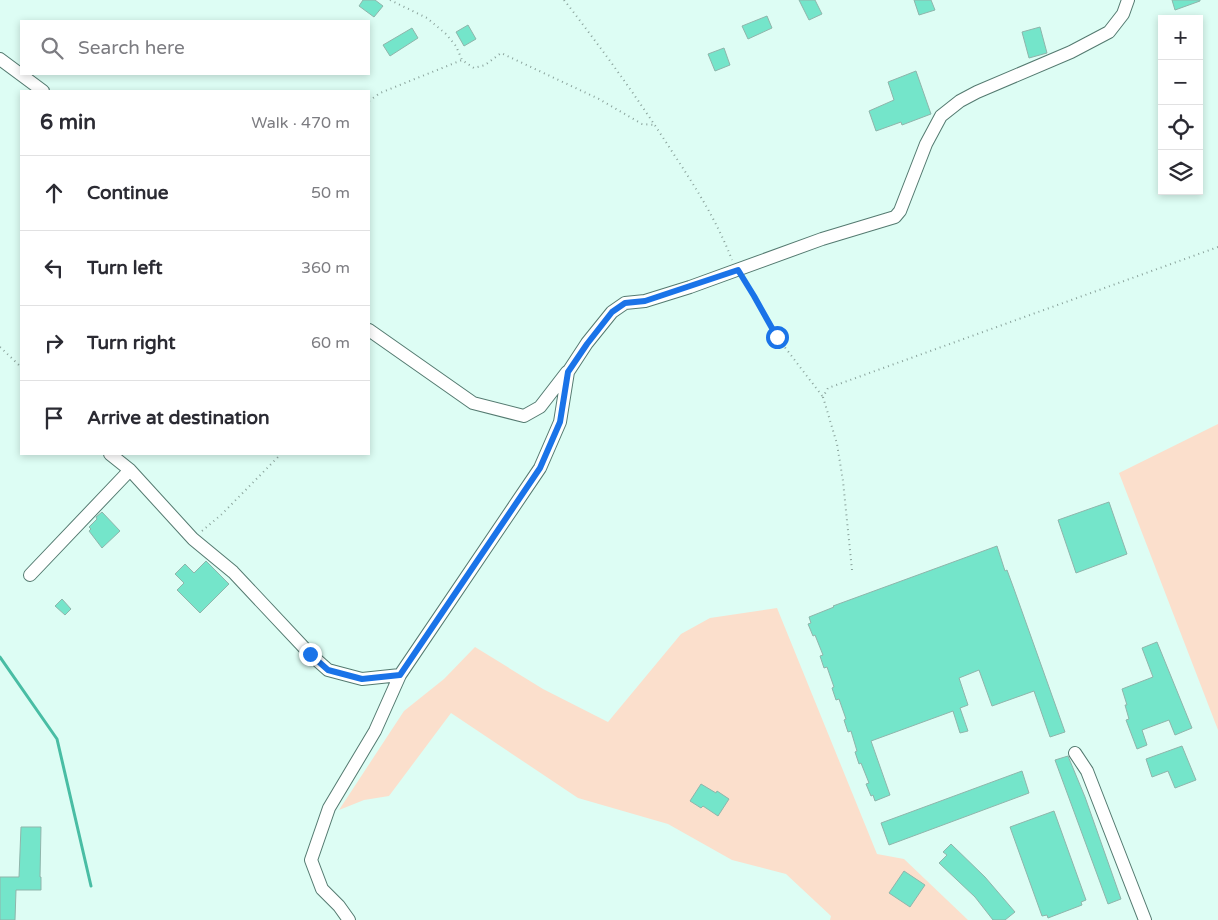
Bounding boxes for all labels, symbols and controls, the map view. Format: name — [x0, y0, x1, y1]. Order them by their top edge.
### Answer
map controls — [1158, 15, 1203, 195]
button: + — [1158, 15, 1203, 60]
search box — [20, 20, 370, 75]
icon: search — [38, 34, 66, 62]
text: Search here — [78, 37, 185, 59]
button: − — [1158, 60, 1203, 105]
button: locate — [1158, 105, 1203, 150]
text: 6 min — [40, 110, 96, 135]
text: Walk · 470 m — [251, 113, 350, 133]
button: layers — [1158, 150, 1203, 195]
icon: ahead — [40, 179, 68, 207]
text: Continue — [87, 182, 169, 204]
text: 50 m — [311, 183, 350, 203]
icon: left — [40, 254, 68, 282]
text: Turn left — [87, 257, 163, 279]
text: 360 m — [301, 258, 350, 278]
route start — [766, 326, 789, 349]
icon: right — [40, 329, 68, 357]
text: Turn right — [87, 332, 175, 354]
text: 60 m — [311, 333, 350, 353]
icon: arrive — [40, 404, 68, 432]
text: Arrive at destination — [87, 407, 270, 429]
route end — [299, 643, 322, 666]

